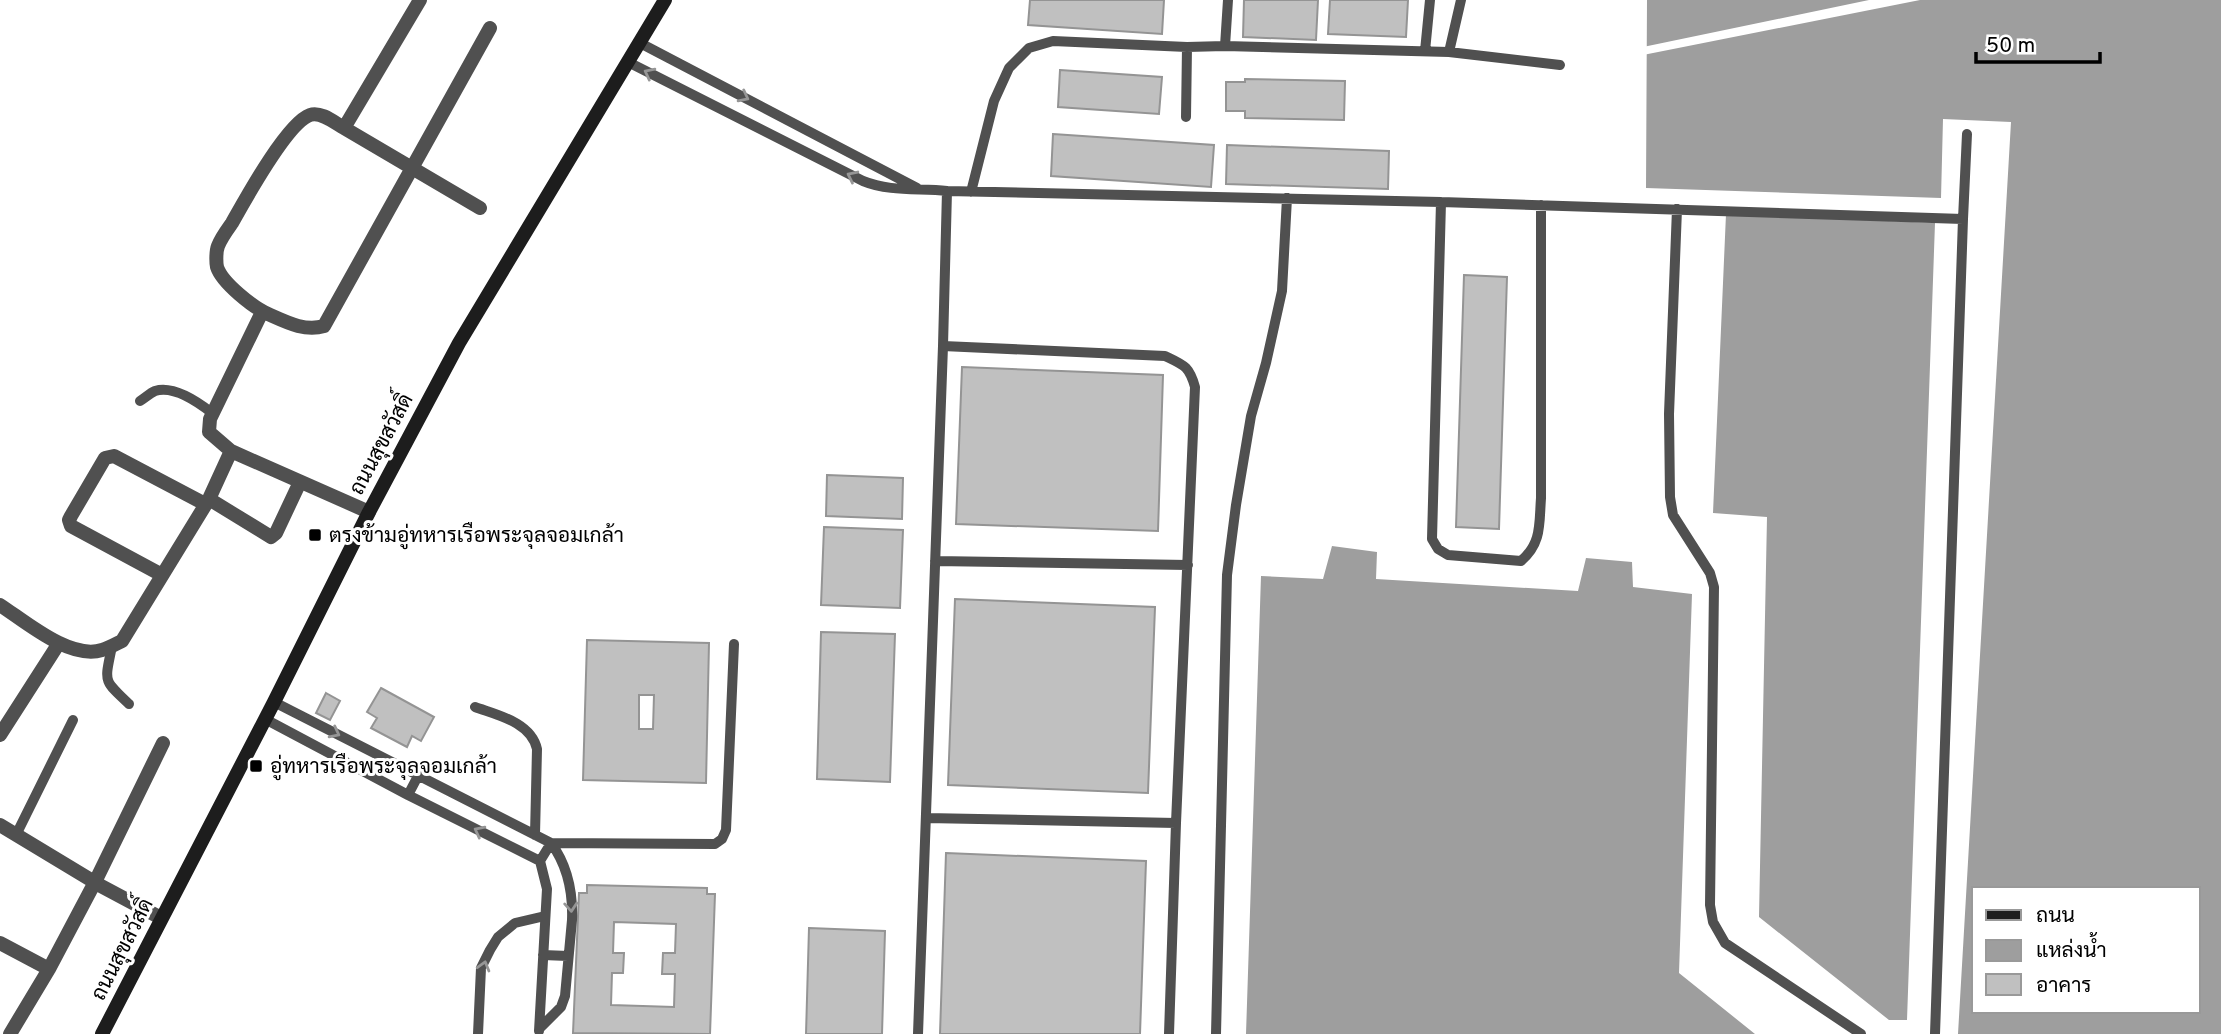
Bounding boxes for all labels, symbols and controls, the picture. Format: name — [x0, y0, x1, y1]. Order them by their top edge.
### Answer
scale bar — [1976, 21, 2100, 65]
text: 50 m — [1986, 33, 2035, 60]
one-way arrow — [644, 68, 656, 81]
one-way arrow — [737, 89, 749, 102]
one-way arrow — [847, 170, 859, 184]
street label: ถนนสุขสวัสดิ์ — [337, 386, 420, 500]
place label: ตรงข้ามอู่ทหารเรือพระจุลจอมเกล้า — [329, 521, 624, 550]
marker: ตรงข้ามอู่ทหารเรือพระจุลจอมเกล้า — [307, 527, 323, 543]
one-way arrow — [328, 725, 340, 738]
place label: อู่ทหารเรือพระจุลจอมเกล้า — [270, 752, 497, 781]
marker: อู่ทหารเรือพระจุลจอมเกล้า — [248, 758, 264, 774]
one-way arrow — [474, 825, 486, 839]
legend — [1972, 887, 2200, 1013]
street label: ถนนสุขสวัสดิ์ — [79, 890, 161, 1005]
one-way arrow — [563, 902, 578, 913]
text: ถนน — [2036, 903, 2075, 930]
text: แหล่งน้ำ — [2036, 932, 2107, 965]
one-way arrow — [476, 961, 490, 973]
text: อาคาร — [2036, 973, 2092, 1000]

